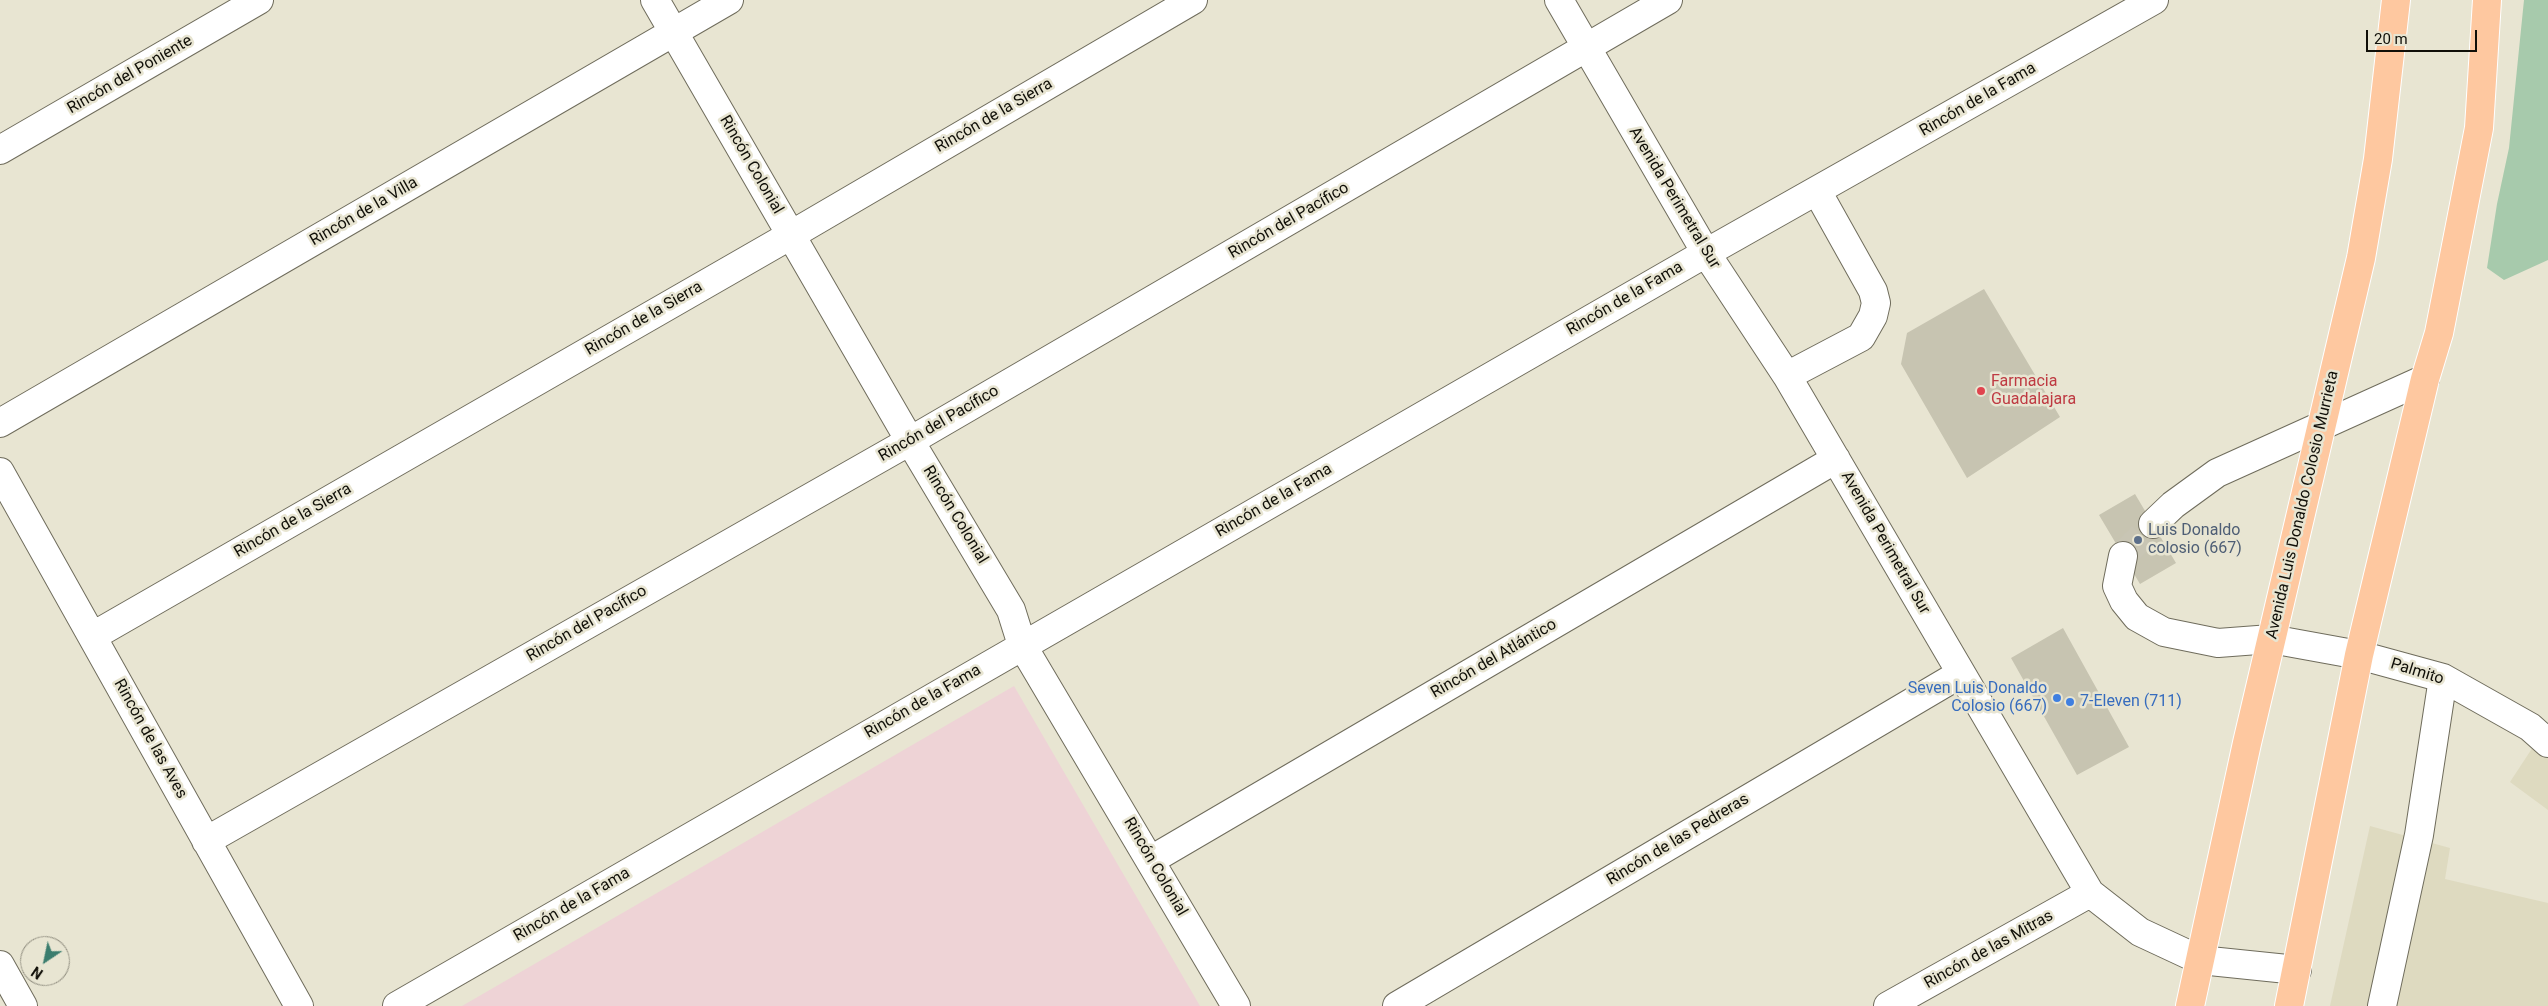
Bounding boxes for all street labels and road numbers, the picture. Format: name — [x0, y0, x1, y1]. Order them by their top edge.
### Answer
street label: Rincón del Poniente — [64, 31, 196, 119]
street label: Rincón de la Fama — [1916, 59, 2040, 141]
street label: Rincón de la Sierra — [932, 75, 1056, 157]
street label: Rincón Colonial — [715, 112, 787, 218]
street label: Avenida Perimetral Sur — [1624, 124, 1724, 272]
street label: Rincón de la Villa — [307, 173, 421, 251]
street label: Rincón del Pacífico — [1225, 179, 1353, 263]
street label: Rincón de la Fama — [1563, 258, 1687, 340]
street label: Rincón de la Sierra — [582, 278, 706, 360]
street label: Avenida Luis Donaldo Colosio Murrieta — [2263, 369, 2343, 641]
street label: Rincón del Pacífico — [875, 382, 1003, 466]
street label: Rincón de la Fama — [1212, 460, 1336, 542]
street label: Rincón Colonial — [918, 463, 992, 567]
street label: Avenida Perimetral Sur — [1836, 468, 1934, 618]
street label: Rincón de la Sierra — [231, 480, 355, 562]
street label: Rincón del Pacífico — [523, 582, 651, 666]
street label: Rincón del Atlántico — [1428, 615, 1560, 703]
street label: Palmito — [2388, 655, 2446, 689]
street label: Rincón de la Fama — [861, 661, 985, 743]
street label: Rincón de las Aves — [109, 676, 191, 802]
street label: Rincón de las Pedreras — [1603, 790, 1753, 890]
street label: Rincón Colonial — [1119, 814, 1191, 920]
street label: Rincón de la Fama — [510, 864, 634, 946]
street label: Rincón de las Mitras — [1921, 907, 2057, 993]

